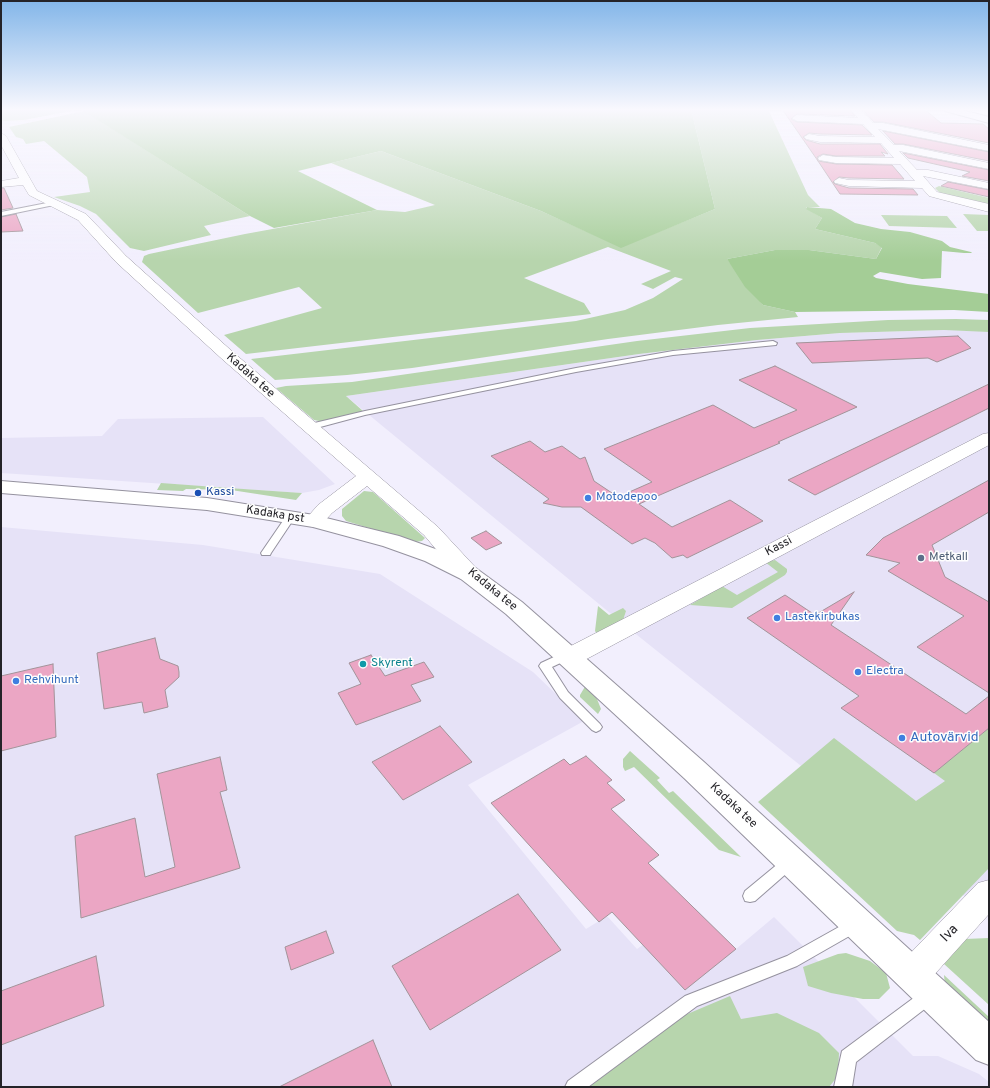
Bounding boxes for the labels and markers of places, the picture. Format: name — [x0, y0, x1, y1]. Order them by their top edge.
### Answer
place label: Kassi — [206, 486, 234, 500]
marker: Kassi — [193, 488, 203, 498]
place label: Motodepoo — [596, 491, 657, 505]
marker: Motodepoo — [583, 493, 593, 503]
place label: Metkall — [929, 551, 968, 565]
marker: Metkall — [916, 553, 926, 563]
place label: Lastekirbukas — [785, 611, 860, 625]
marker: Lastekirbukas — [772, 613, 782, 623]
place label: Skyrent — [371, 657, 413, 671]
marker: Skyrent — [358, 659, 368, 669]
place label: Electra — [866, 665, 904, 679]
marker: Electra — [853, 667, 863, 677]
place label: Rehvihunt — [24, 674, 79, 688]
marker: Rehvihunt — [11, 676, 21, 686]
place label: Autovärvid — [910, 730, 979, 746]
marker: Autovärvid — [897, 733, 907, 743]

